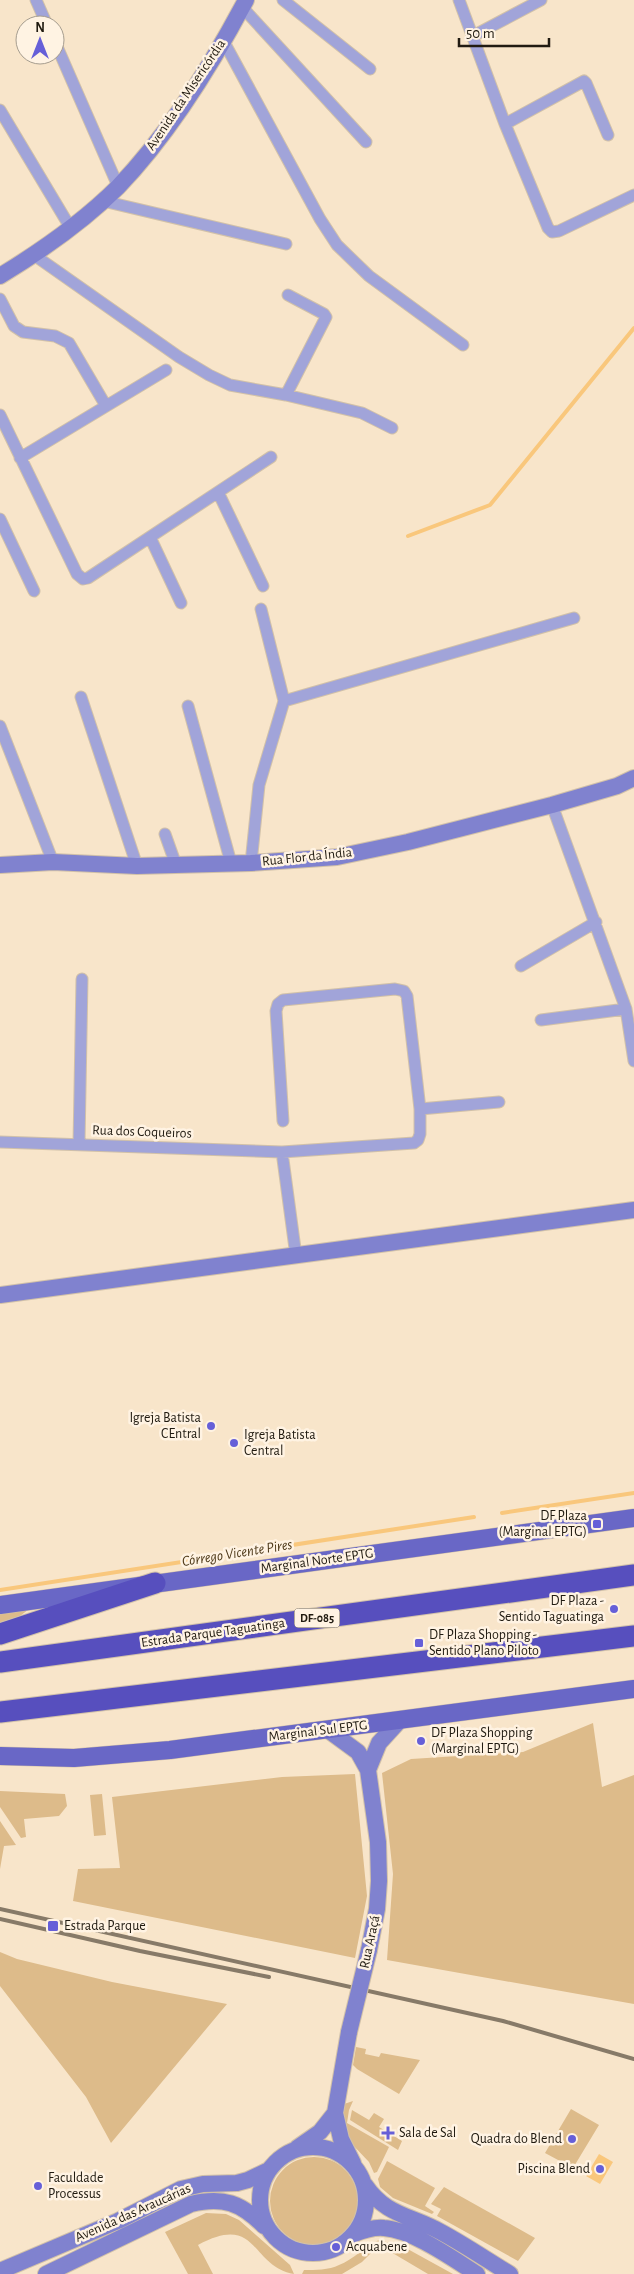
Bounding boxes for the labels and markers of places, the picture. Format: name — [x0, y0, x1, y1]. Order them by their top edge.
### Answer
place label: Igreja Batista CEntral — [129, 1411, 202, 1441]
marker: Igreja Batista CEntral — [205, 1420, 217, 1432]
place label: Igreja Batista Central — [244, 1428, 316, 1458]
marker: Igreja Batista Central — [228, 1437, 240, 1449]
place label: DF Plaza (Marginal EPTG) — [499, 1509, 588, 1539]
marker: DF Plaza (Marginal EPTG) — [591, 1518, 603, 1530]
place label: DF Plaza - Sentido Taguatinga — [499, 1594, 605, 1624]
marker: DF Plaza - Sentido Taguatinga — [608, 1603, 620, 1615]
place label: DF Plaza Shopping - Sentido Plano Piloto — [429, 1628, 539, 1658]
marker: DF Plaza Shopping - Sentido Plano Piloto — [413, 1637, 425, 1649]
place label: DF Plaza Shopping (Marginal EPTG) — [431, 1726, 533, 1756]
marker: DF Plaza Shopping (Marginal EPTG) — [415, 1735, 427, 1747]
marker: Estrada Parque — [46, 1919, 60, 1933]
place label: Estrada Parque — [64, 1919, 146, 1933]
marker: Sala de Sal — [381, 2126, 395, 2140]
place label: Sala de Sal — [399, 2126, 456, 2140]
place label: Quadra do Blend — [471, 2132, 562, 2146]
marker: Quadra do Blend — [566, 2133, 578, 2145]
place label: Piscina Blend — [517, 2162, 590, 2176]
marker: Piscina Blend — [594, 2163, 606, 2175]
place label: Faculdade Processus — [48, 2171, 104, 2201]
marker: Faculdade Processus — [32, 2180, 44, 2192]
place label: Acquabene — [346, 2240, 407, 2254]
marker: Acquabene — [330, 2241, 342, 2253]

